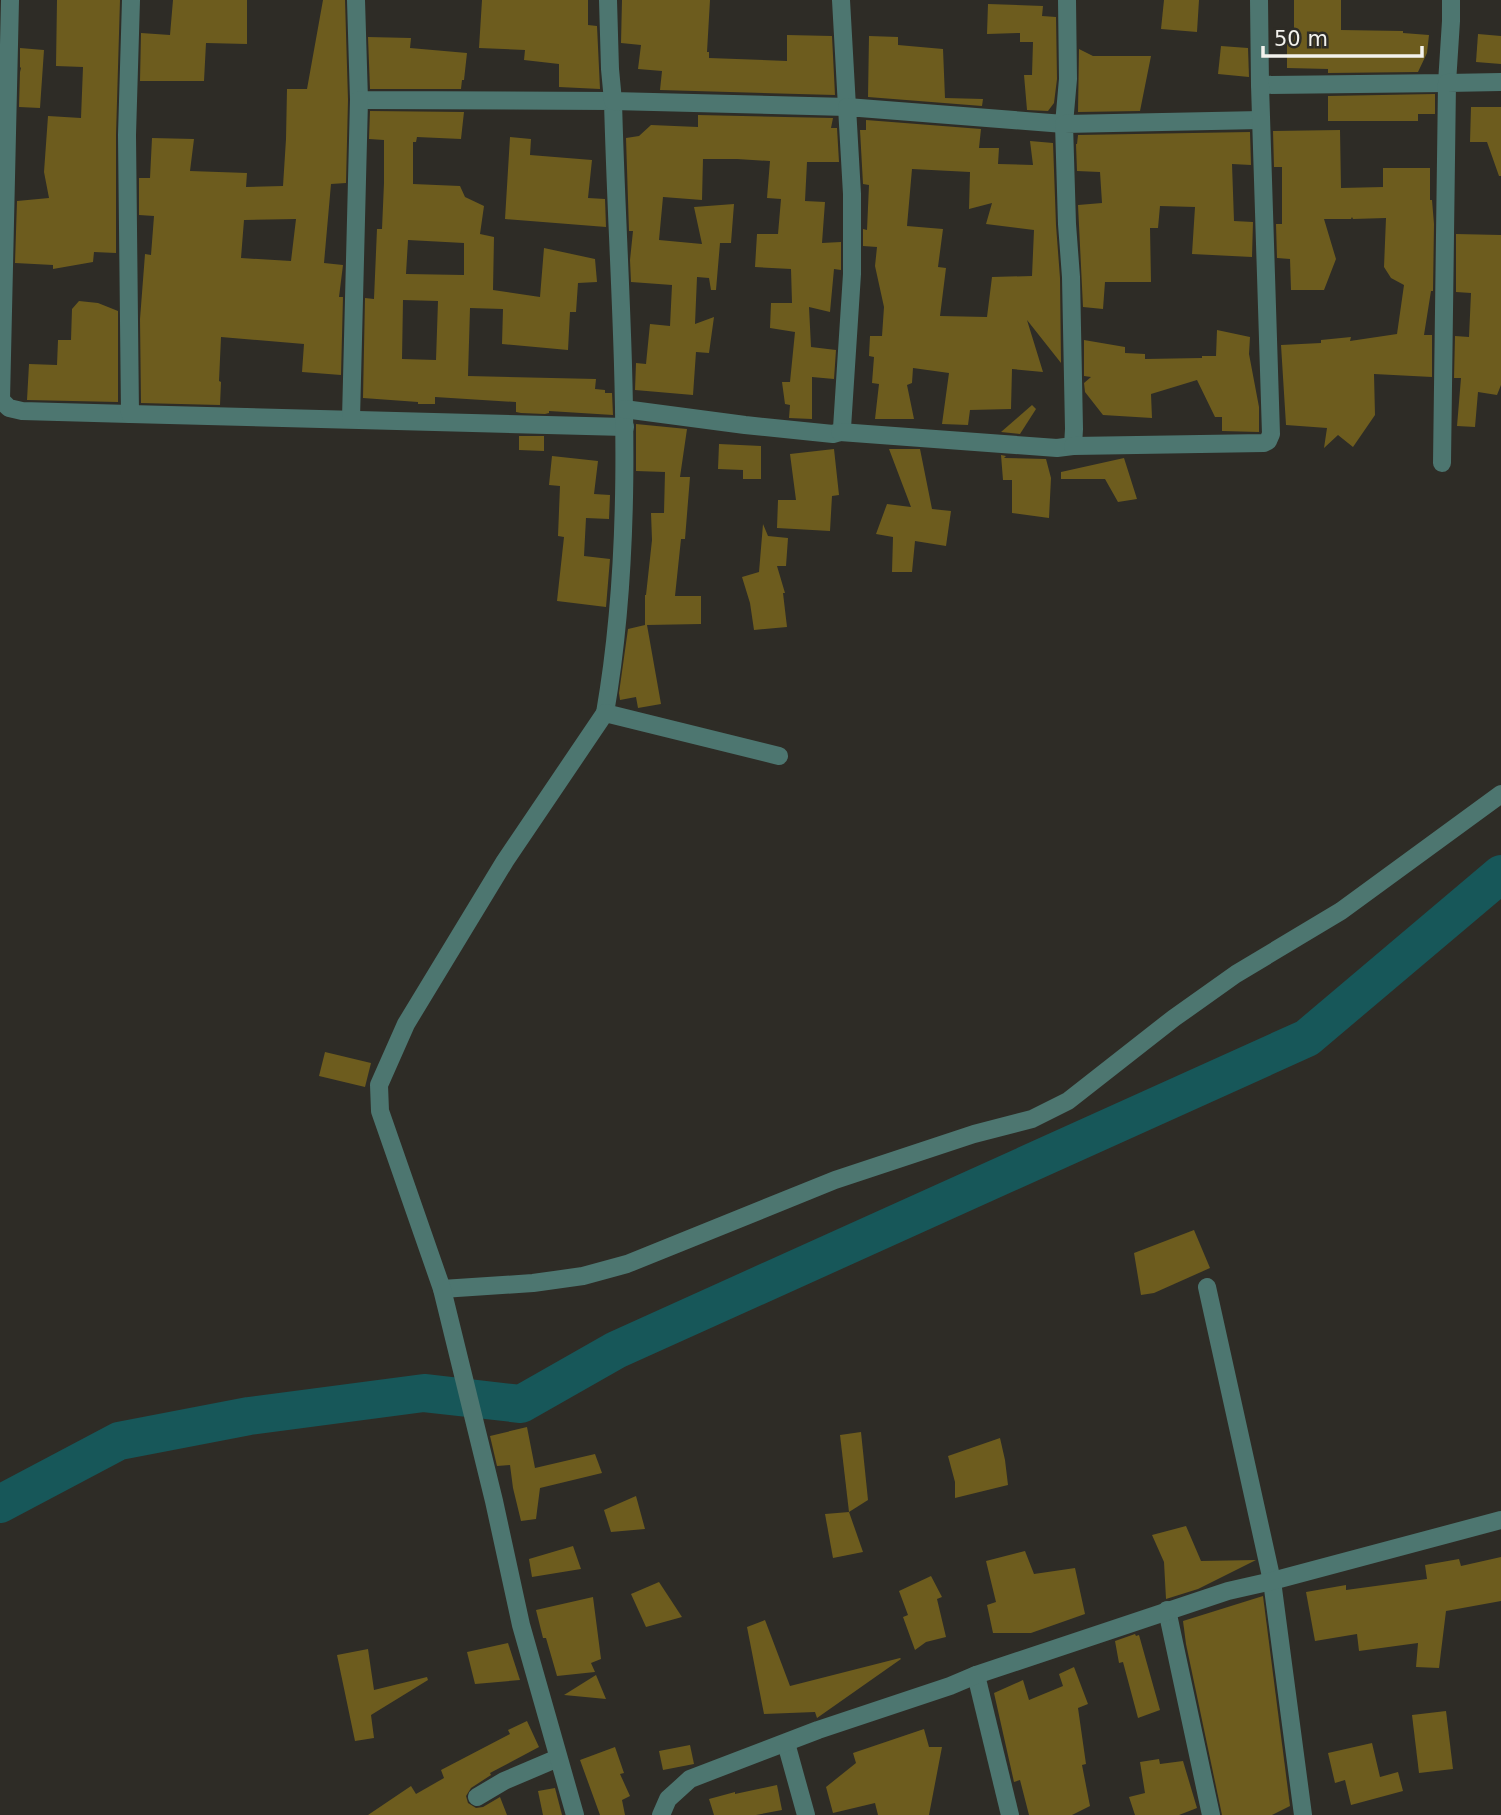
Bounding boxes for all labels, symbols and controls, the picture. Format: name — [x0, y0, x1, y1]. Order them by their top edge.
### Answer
scale bar — [1263, 14, 1422, 58]
text: 50 m — [1274, 27, 1328, 51]

